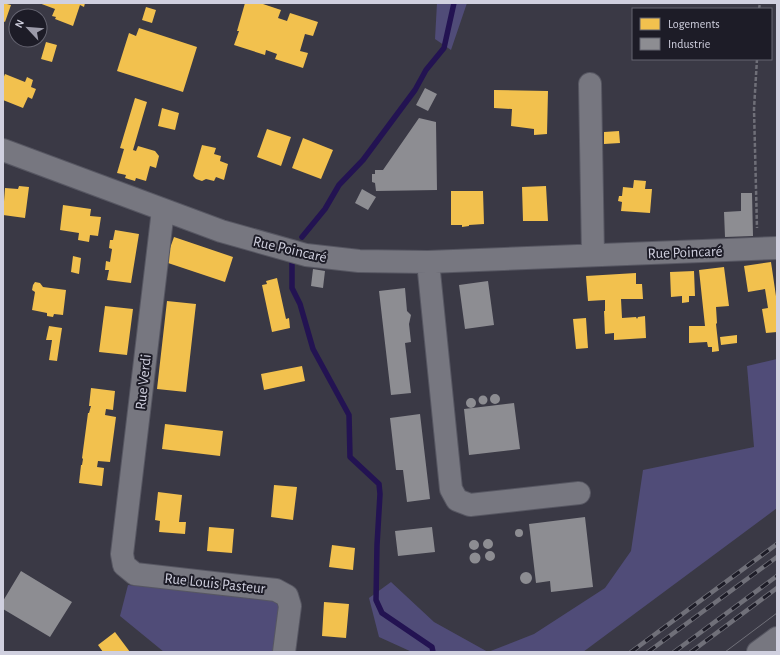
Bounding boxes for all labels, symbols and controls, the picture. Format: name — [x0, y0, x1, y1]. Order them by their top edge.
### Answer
north arrow — [8, 8, 48, 48]
legend — [632, 8, 772, 60]
text: N — [13, 18, 26, 30]
text: Logements — [668, 18, 720, 30]
text: Industrie — [668, 38, 710, 50]
street label: Rue Poincaré — [252, 234, 328, 265]
street label: Rue Poincaré — [647, 244, 723, 261]
street label: Rue Verdi — [133, 353, 154, 411]
street label: Rue Louis Pasteur — [164, 571, 266, 596]

